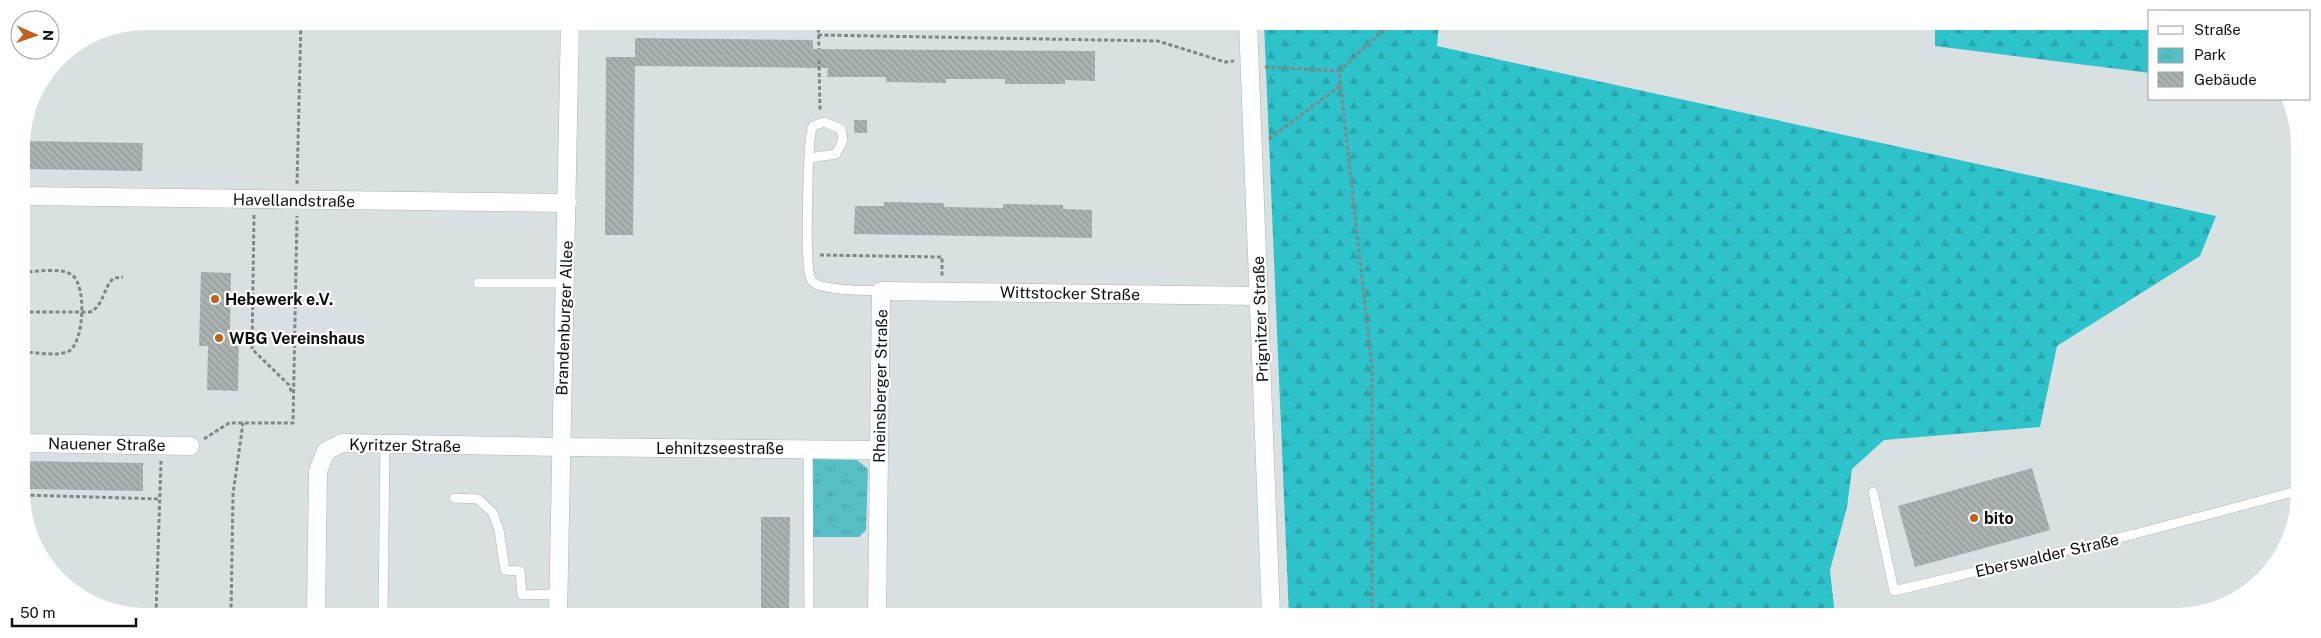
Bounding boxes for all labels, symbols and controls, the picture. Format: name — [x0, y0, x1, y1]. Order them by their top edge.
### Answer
north arrow — [10, 10, 60, 60]
legend — [2148, 10, 2311, 100]
text: Straße — [2194, 21, 2241, 38]
text: N — [40, 30, 56, 41]
text: Park — [2194, 46, 2226, 63]
text: Gebäude — [2194, 71, 2257, 88]
street label: Havellandstraße — [233, 190, 355, 211]
street label: Brandenburger Allee — [552, 240, 577, 396]
street label: Prignitzer Straße — [1249, 255, 1272, 383]
street label: Wittstocker Straße — [1000, 283, 1140, 304]
place label: Hebewerk e.V. — [225, 290, 333, 309]
marker: Hebewerk e.V. — [209, 293, 221, 305]
street label: Rheinsberger Straße — [870, 309, 891, 463]
place label: WBG Vereinshaus — [229, 329, 365, 348]
marker: WBG Vereinshaus — [213, 332, 225, 344]
street label: Nauener Straße — [48, 434, 166, 455]
street label: Kyritzer Straße — [349, 435, 461, 456]
street label: Lehnitzseestraße — [656, 439, 784, 458]
place label: bito — [1984, 509, 2014, 528]
marker: bito — [1968, 512, 1980, 524]
street label: Eberswalder Straße — [1973, 530, 2121, 581]
scale bar — [12, 596, 136, 628]
text: 50 m — [20, 604, 55, 621]

